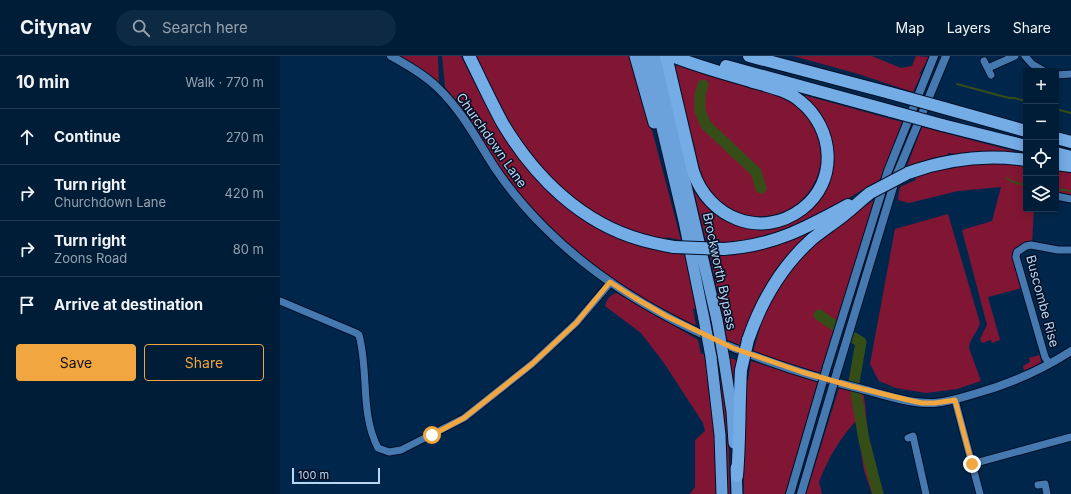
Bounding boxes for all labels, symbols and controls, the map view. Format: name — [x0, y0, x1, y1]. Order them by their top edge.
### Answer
search box — [116, 10, 396, 46]
text: Citynav — [20, 16, 92, 39]
icon: search — [130, 17, 152, 39]
text: Search here — [162, 18, 248, 37]
text: Map — [896, 19, 925, 36]
text: Layers — [947, 19, 991, 36]
text: Share — [1013, 19, 1051, 36]
map controls — [1023, 68, 1059, 212]
button: + — [1023, 68, 1059, 104]
text: 10 min — [16, 72, 70, 92]
text: Walk · 770 m — [185, 74, 264, 90]
street label: Churchdown Lane — [453, 90, 531, 190]
button: − — [1023, 104, 1059, 140]
icon: ahead — [16, 126, 38, 148]
text: Continue — [54, 127, 121, 146]
text: 270 m — [226, 129, 264, 145]
button: locate — [1023, 140, 1059, 176]
text: Turn right — [54, 175, 126, 194]
button: layers — [1023, 176, 1059, 212]
icon: right — [16, 182, 38, 204]
text: 420 m — [224, 185, 264, 201]
text: Churchdown Lane — [54, 194, 166, 210]
street label: Brockworth Bypass — [700, 211, 740, 331]
text: Turn right — [54, 231, 126, 250]
icon: right — [16, 238, 38, 260]
text: 80 m — [233, 241, 264, 257]
text: Zoons Road — [54, 250, 127, 266]
street label: Buscombe Rise — [1023, 253, 1063, 349]
icon: arrive — [16, 294, 38, 316]
text: Arrive at destination — [54, 295, 203, 314]
button: Save — [16, 344, 136, 381]
button: Share — [144, 344, 264, 381]
route start — [423, 426, 441, 444]
route end — [963, 455, 981, 473]
scale bar — [292, 466, 380, 485]
text: 100 m — [298, 468, 329, 482]

